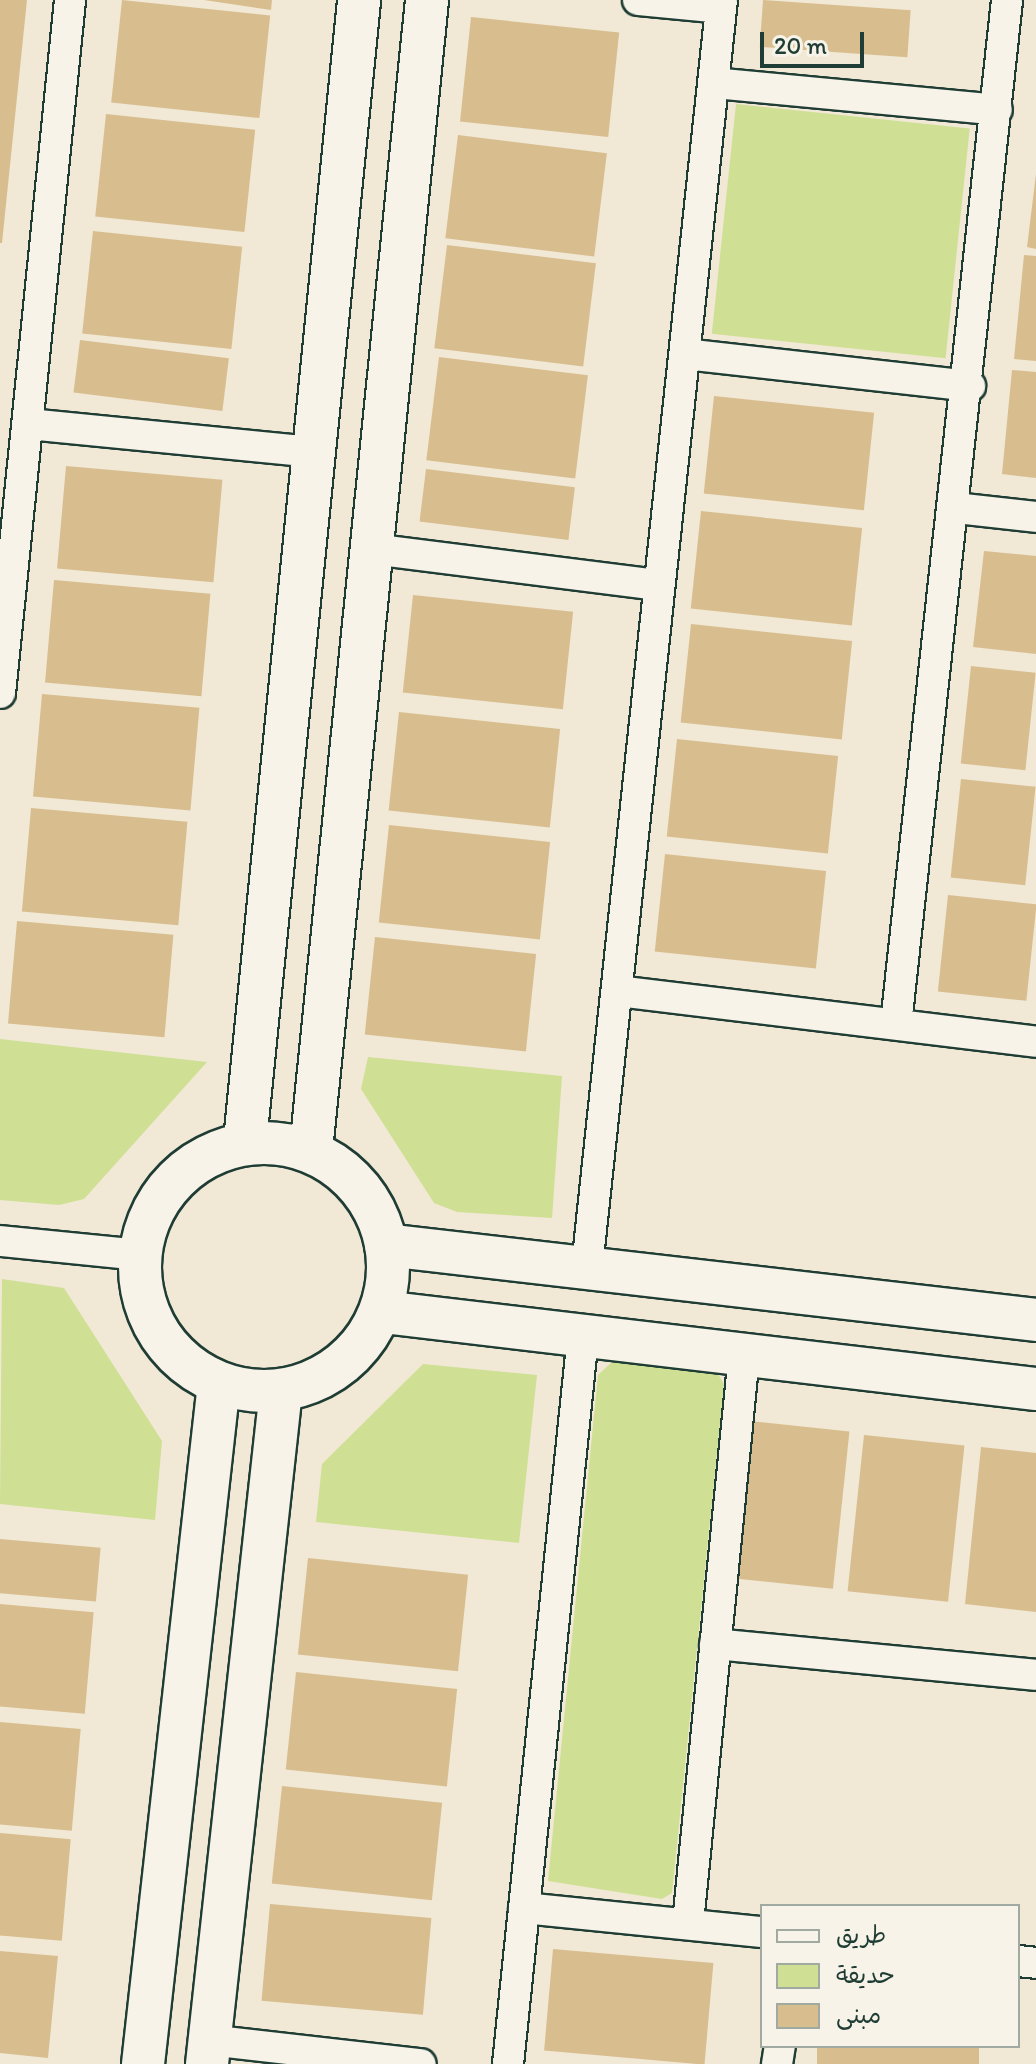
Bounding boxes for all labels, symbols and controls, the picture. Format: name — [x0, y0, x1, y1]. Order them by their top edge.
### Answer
scale bar — [764, 16, 868, 66]
text: 20 m — [774, 31, 827, 60]
legend — [760, 1904, 1020, 2048]
text: طريق — [836, 1920, 886, 1949]
text: حديقة — [836, 1960, 895, 1989]
text: مبنى — [836, 2000, 881, 2029]

